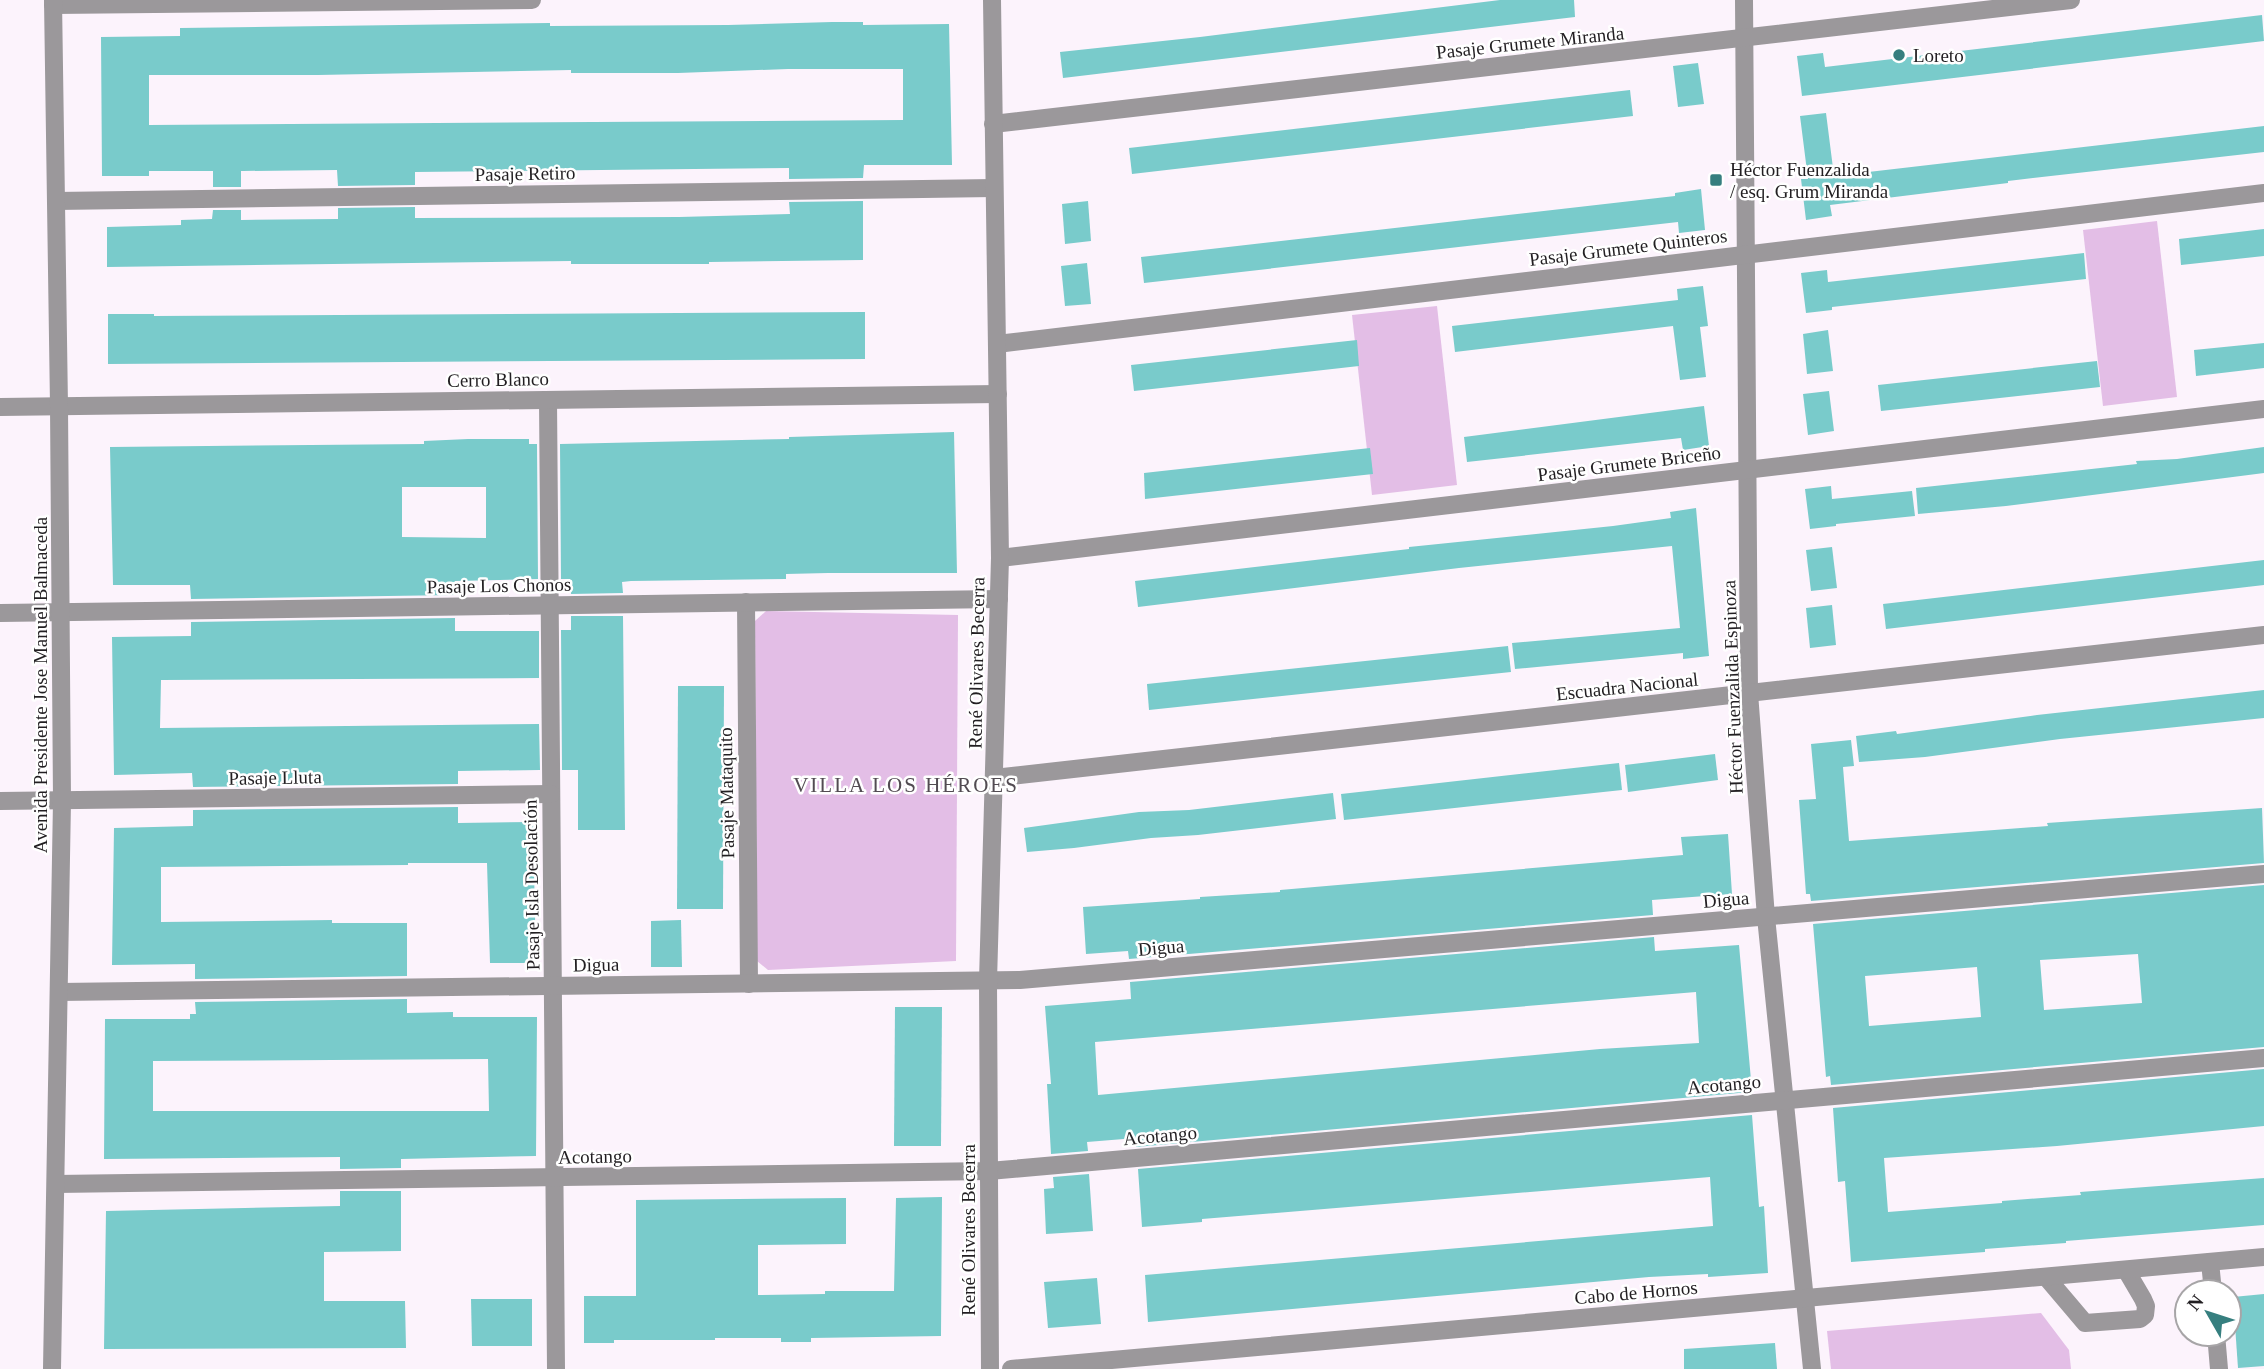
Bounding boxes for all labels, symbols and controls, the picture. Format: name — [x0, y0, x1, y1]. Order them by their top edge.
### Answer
street label: Pasaje Grumete Miranda — [1435, 22, 1626, 63]
place label: Loreto — [1913, 45, 1964, 66]
marker: Loreto — [1891, 47, 1907, 63]
place label: Héctor Fuenzalida / esq. Grum Miranda — [1730, 159, 1889, 202]
street label: Pasaje Retiro — [474, 162, 576, 185]
marker: Héctor Fuenzalida / esq. Grum Miranda — [1708, 172, 1724, 188]
street label: Pasaje Grumete Quinteros — [1528, 225, 1728, 270]
street label: Cerro Blanco — [447, 368, 549, 391]
street label: Pasaje Grumete Briceño — [1536, 442, 1722, 485]
street label: Avenida Presidente Jose Manuel Balmaceda — [30, 516, 51, 853]
street label: Pasaje Los Chonos — [427, 574, 571, 597]
street label: René Olivares Becerra — [965, 576, 989, 749]
street label: Héctor Fuenzalida Espinoza — [1718, 579, 1747, 794]
street label: Escuadra Nacional — [1555, 669, 1699, 704]
street label: Pasaje Mataquito — [715, 727, 738, 859]
street label: Pasaje Lluta — [228, 766, 322, 789]
district label: VILLA LOS HÉROES — [793, 773, 1019, 797]
street label: Pasaje Isla Desolación — [520, 799, 543, 971]
street label: Digua — [1702, 887, 1751, 912]
street label: Digua — [1137, 935, 1186, 960]
street label: Digua — [573, 954, 620, 975]
street label: Acotango — [1686, 1071, 1762, 1098]
street label: Acotango — [1122, 1122, 1198, 1149]
street label: René Olivares Becerra — [958, 1143, 979, 1316]
street label: Acotango — [558, 1145, 632, 1168]
street label: Cabo de Hornos — [1574, 1277, 1698, 1308]
north arrow — [2173, 1278, 2243, 1348]
text: N — [2183, 1290, 2208, 1315]

